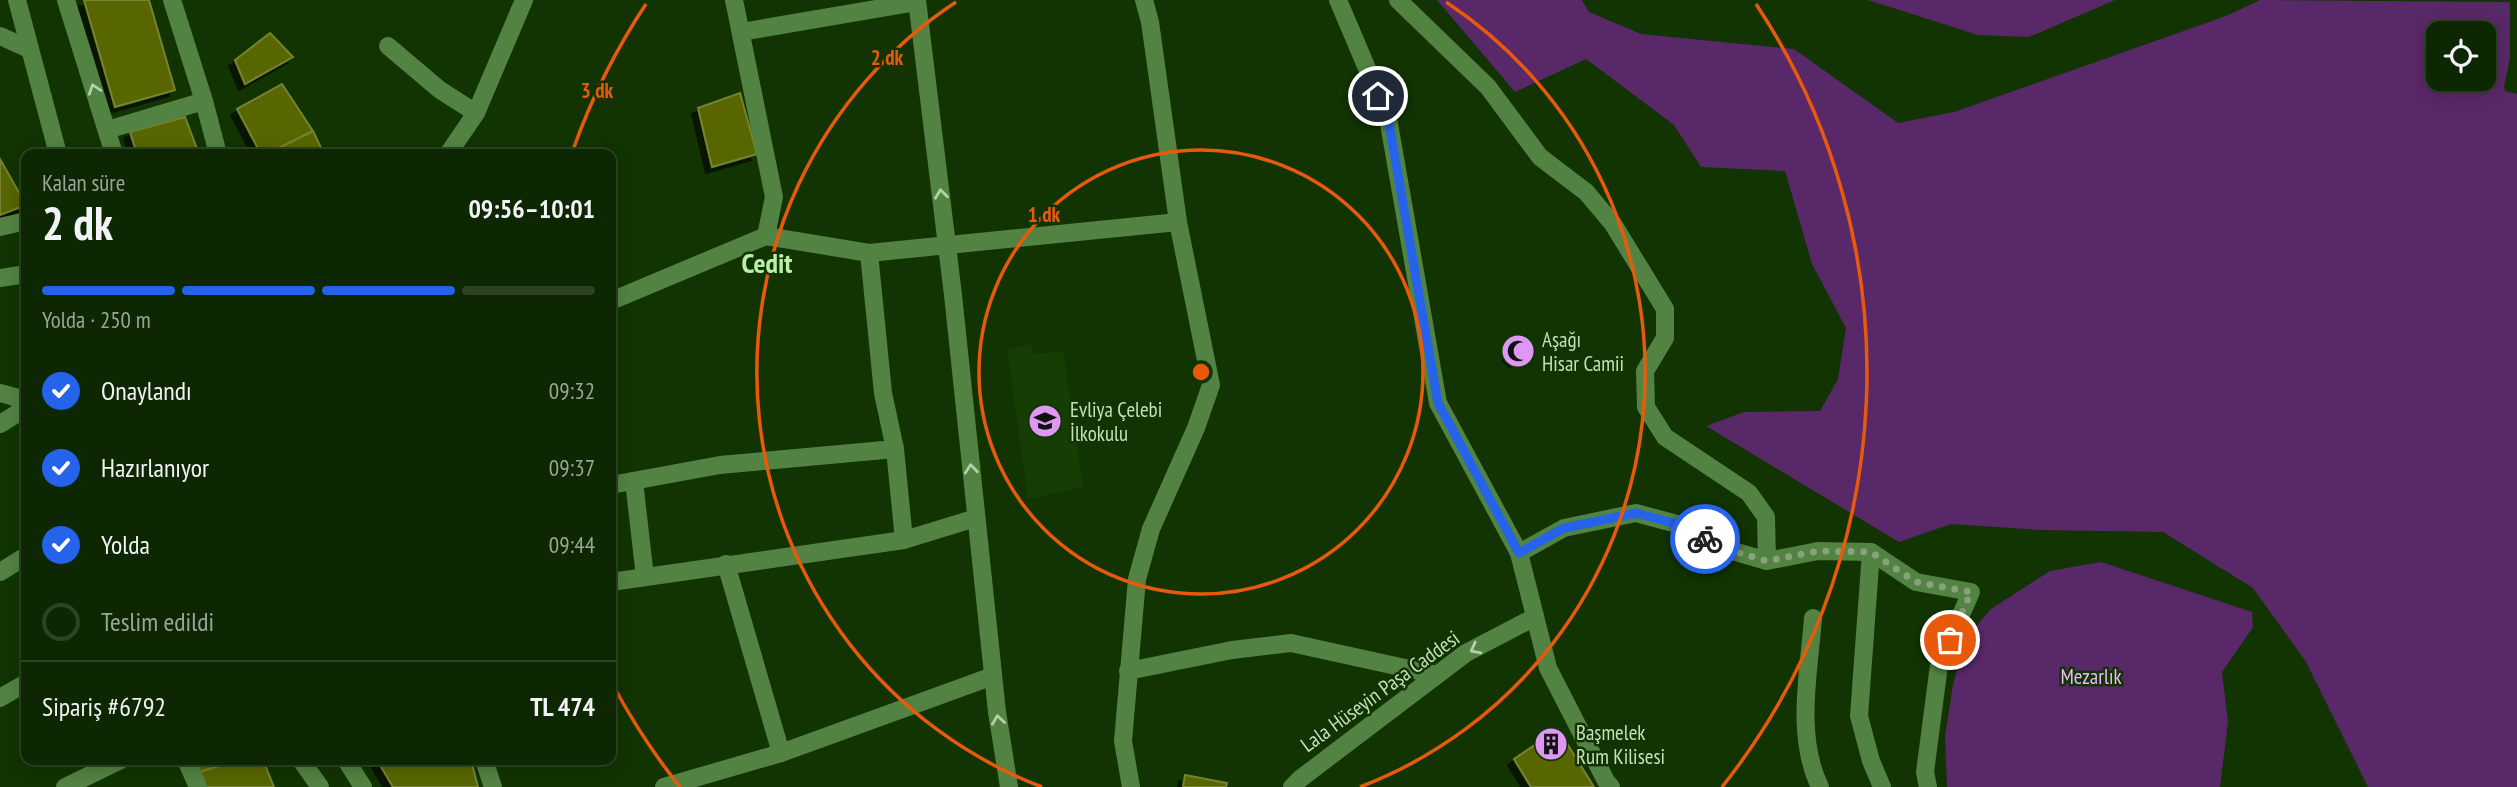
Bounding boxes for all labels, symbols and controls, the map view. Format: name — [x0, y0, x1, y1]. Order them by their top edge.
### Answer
map controls — [2426, 21, 2496, 91]
button: locate — [2426, 21, 2496, 91]
text: 2 dk — [871, 44, 904, 71]
pin — [1348, 66, 1408, 126]
text: 3 dk — [581, 77, 614, 104]
icon: home — [1359, 77, 1397, 115]
one-way arrow — [87, 83, 102, 95]
text: Kalan süre — [42, 168, 125, 197]
one-way arrow — [934, 188, 949, 199]
text: 09:56–10:01 — [468, 192, 595, 225]
text: 2 dk — [42, 193, 113, 253]
text: 1 dk — [1028, 201, 1061, 228]
district label: Cedit — [742, 244, 792, 281]
text: Yolda · 250 m — [42, 305, 151, 334]
place label: Aşağı Hisar Camii — [1542, 326, 1624, 377]
mosque icon: Aşağı Hisar Camii — [1499, 332, 1537, 370]
centre of rings — [1189, 360, 1213, 384]
icon: check — [42, 372, 80, 410]
text: Onaylandı — [101, 374, 192, 407]
text: 09:32 — [549, 376, 595, 405]
place label: Evliya Çelebi İlkokulu — [1070, 396, 1162, 447]
school or university icon: Evliya Çelebi İlkokulu — [1026, 402, 1064, 440]
icon: check — [42, 449, 80, 487]
text: Hazırlanıyor — [101, 451, 209, 484]
text: 09:37 — [549, 453, 595, 482]
one-way arrow — [963, 463, 978, 475]
courier — [1670, 504, 1740, 574]
icon: bike — [1686, 520, 1724, 558]
icon: check — [42, 526, 80, 564]
text: Yolda — [101, 528, 150, 561]
text: 09:44 — [549, 530, 595, 559]
text: Teslim edildi — [101, 605, 214, 638]
pin — [1920, 610, 1980, 670]
icon: bag — [1931, 621, 1969, 659]
street label: Lala Hüseyin Paşa Caddesi — [1295, 624, 1465, 758]
one-way arrow — [1470, 641, 1482, 654]
park label: Mezarlık — [2060, 663, 2122, 690]
text: Sipariş #6792 — [42, 690, 166, 723]
text: TL 474 — [530, 690, 595, 723]
one-way arrow — [991, 714, 1006, 725]
place label: Başmelek Rum Kilisesi — [1576, 719, 1665, 770]
building icon: Başmelek Rum Kilisesi — [1532, 725, 1570, 763]

